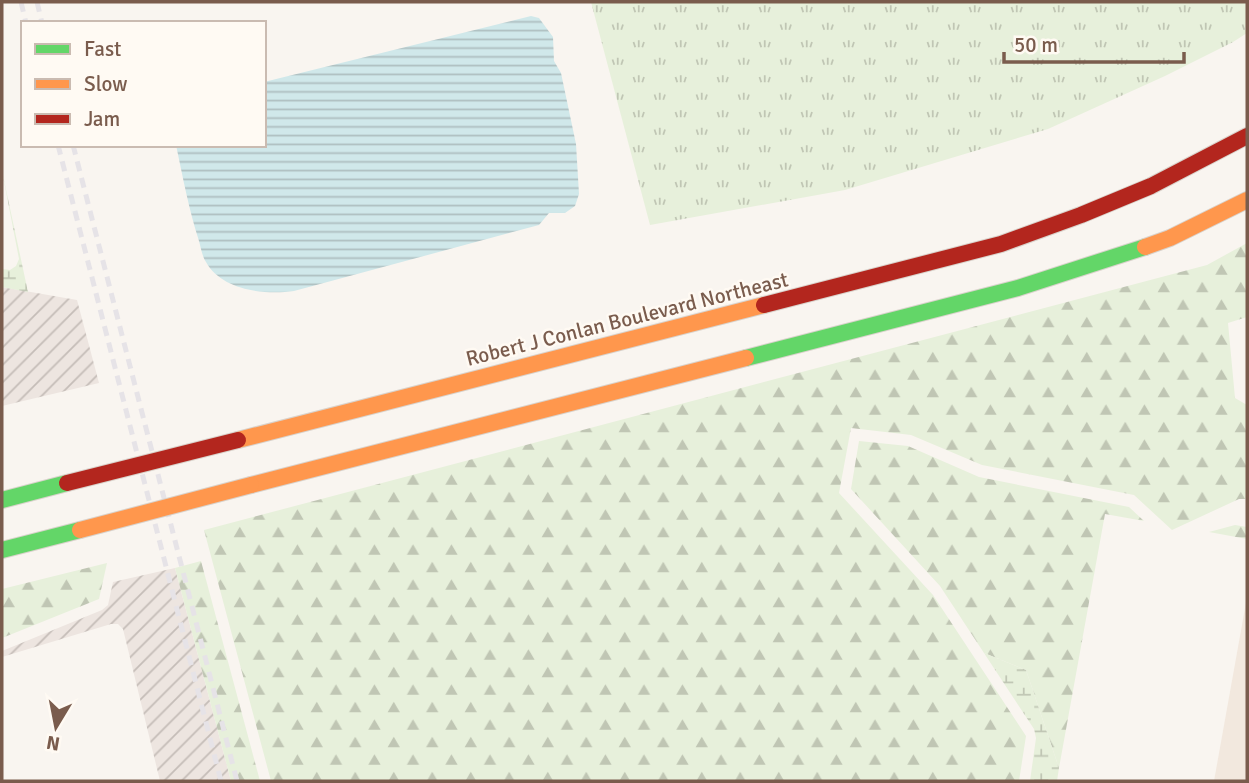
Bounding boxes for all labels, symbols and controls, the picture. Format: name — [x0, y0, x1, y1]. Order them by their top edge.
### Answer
legend — [21, 21, 266, 147]
scale bar — [1004, 21, 1184, 65]
text: 50 m — [1014, 32, 1058, 58]
text: Fast — [84, 36, 121, 62]
text: Slow — [84, 71, 128, 97]
text: Jam — [84, 106, 120, 132]
street label: Robert J Conlan Boulevard Northeast — [463, 266, 791, 372]
north arrow — [21, 692, 91, 762]
text: N — [45, 730, 62, 756]

